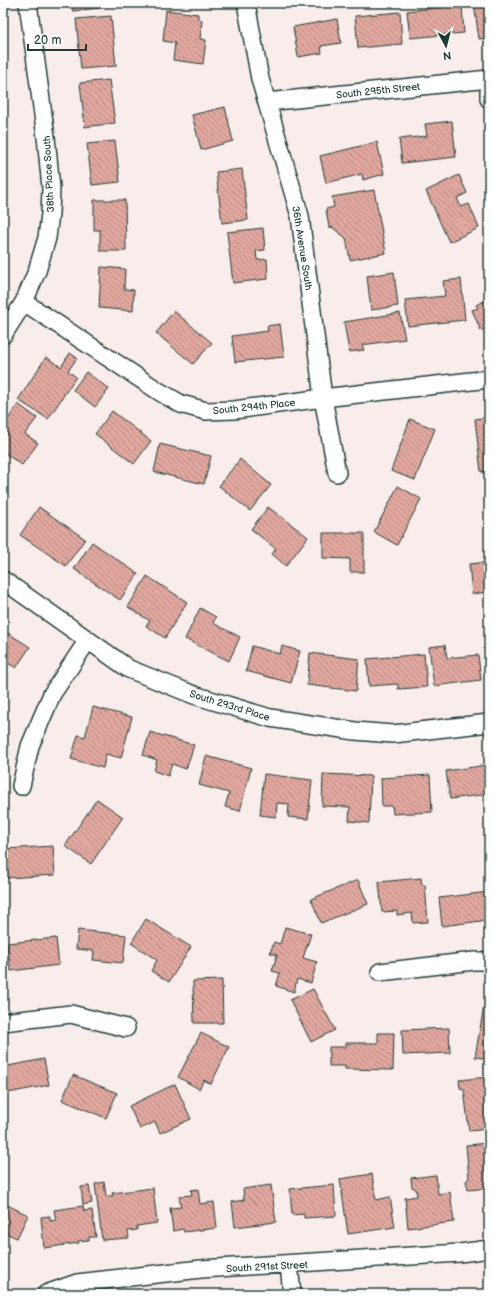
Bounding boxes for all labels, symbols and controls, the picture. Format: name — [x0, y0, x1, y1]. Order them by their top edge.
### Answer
scale bar — [28, 26, 86, 52]
north arrow — [426, 26, 466, 66]
text: 20 m — [34, 33, 61, 48]
text: N — [442, 48, 452, 62]
street label: South 295th Street — [335, 81, 421, 101]
street label: 38th Place South — [41, 135, 57, 213]
street label: 36th Avenue South — [289, 205, 315, 292]
street label: South 294th Place — [212, 397, 296, 417]
street label: South 293rd Place — [188, 688, 271, 724]
street label: South 291st Street — [226, 1259, 308, 1275]

